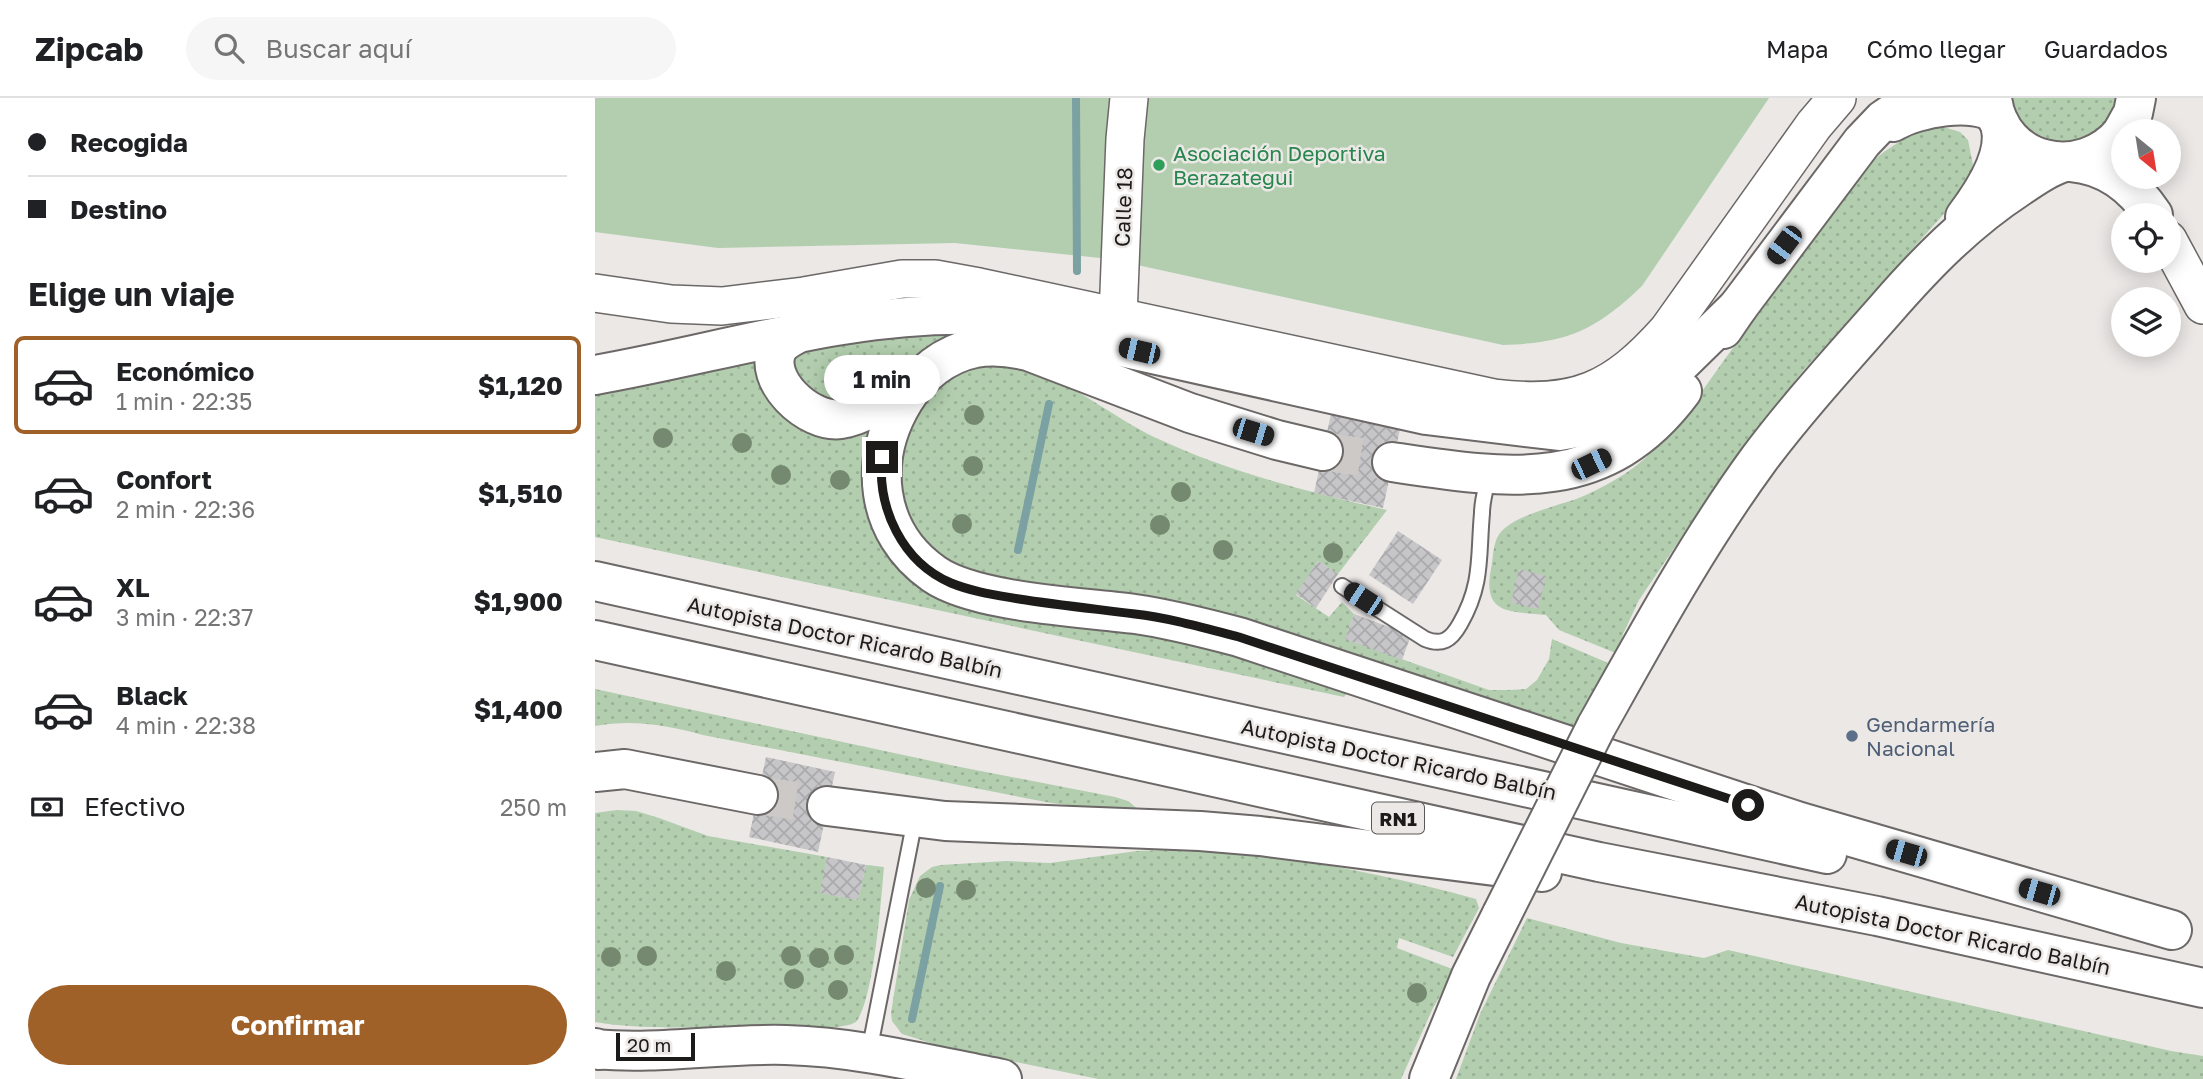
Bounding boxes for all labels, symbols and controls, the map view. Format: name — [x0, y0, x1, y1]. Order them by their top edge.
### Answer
search box — [186, 17, 676, 80]
text: Zipcab — [35, 29, 144, 68]
icon: search — [210, 29, 248, 67]
text: Buscar aquí — [266, 33, 411, 64]
text: Mapa — [1766, 34, 1829, 63]
text: Cómo llegar — [1867, 34, 2006, 63]
text: Guardados — [2044, 34, 2168, 63]
north arrow — [2111, 119, 2181, 189]
map controls — [2111, 119, 2181, 357]
text: Recogida — [70, 127, 188, 158]
place label: Asociación Deportiva Berazategui — [1173, 140, 1386, 190]
marker: Asociación Deportiva Berazategui — [1151, 157, 1167, 173]
street label: Calle 18 — [1109, 167, 1137, 247]
text: Destino — [70, 194, 167, 225]
button: locate — [2111, 203, 2181, 273]
car — [1763, 222, 1806, 268]
text: Elige un viaje — [28, 275, 235, 313]
button: layers — [2111, 287, 2181, 357]
car — [1117, 336, 1162, 366]
icon: car — [32, 354, 95, 417]
text: Económico — [116, 356, 254, 387]
callout: 1 min — [824, 356, 940, 404]
text: 1 min — [853, 365, 911, 393]
text: $1,120 — [478, 370, 563, 401]
text: 1 min · 22:35 — [116, 387, 252, 415]
car — [1230, 416, 1277, 448]
route end — [866, 441, 898, 473]
car — [1568, 445, 1615, 483]
icon: car — [32, 462, 95, 525]
text: Confort — [116, 464, 212, 495]
text: $1,510 — [478, 478, 563, 509]
text: 2 min · 22:36 — [116, 495, 255, 523]
icon: car — [32, 570, 95, 633]
text: XL — [116, 572, 150, 603]
car — [1340, 579, 1387, 619]
text: $1,900 — [474, 586, 563, 617]
street label: Autopista Doctor Ricardo Balbín — [685, 591, 1005, 683]
text: 3 min · 22:37 — [116, 603, 254, 631]
icon: car — [32, 678, 95, 741]
text: Black — [116, 680, 188, 711]
text: $1,400 — [474, 694, 563, 725]
text: 4 min · 22:38 — [116, 711, 256, 739]
place label: Gendarmería Nacional — [1866, 711, 1995, 761]
street label: Autopista Doctor Ricardo Balbín — [1239, 713, 1559, 805]
marker: Gendarmería Nacional — [1844, 728, 1860, 744]
icon: cash — [28, 788, 66, 826]
route start — [1732, 789, 1764, 821]
text: Efectivo — [84, 791, 185, 822]
text: 250 m — [500, 793, 567, 821]
road number: RN1 — [1372, 803, 1424, 834]
car — [1883, 837, 1930, 869]
car — [2016, 876, 2063, 908]
street label: Autopista Doctor Ricardo Balbín — [1793, 888, 2113, 980]
button: Confirmar — [28, 985, 567, 1065]
scale bar — [616, 1030, 695, 1062]
text: 20 m — [627, 1033, 671, 1056]

